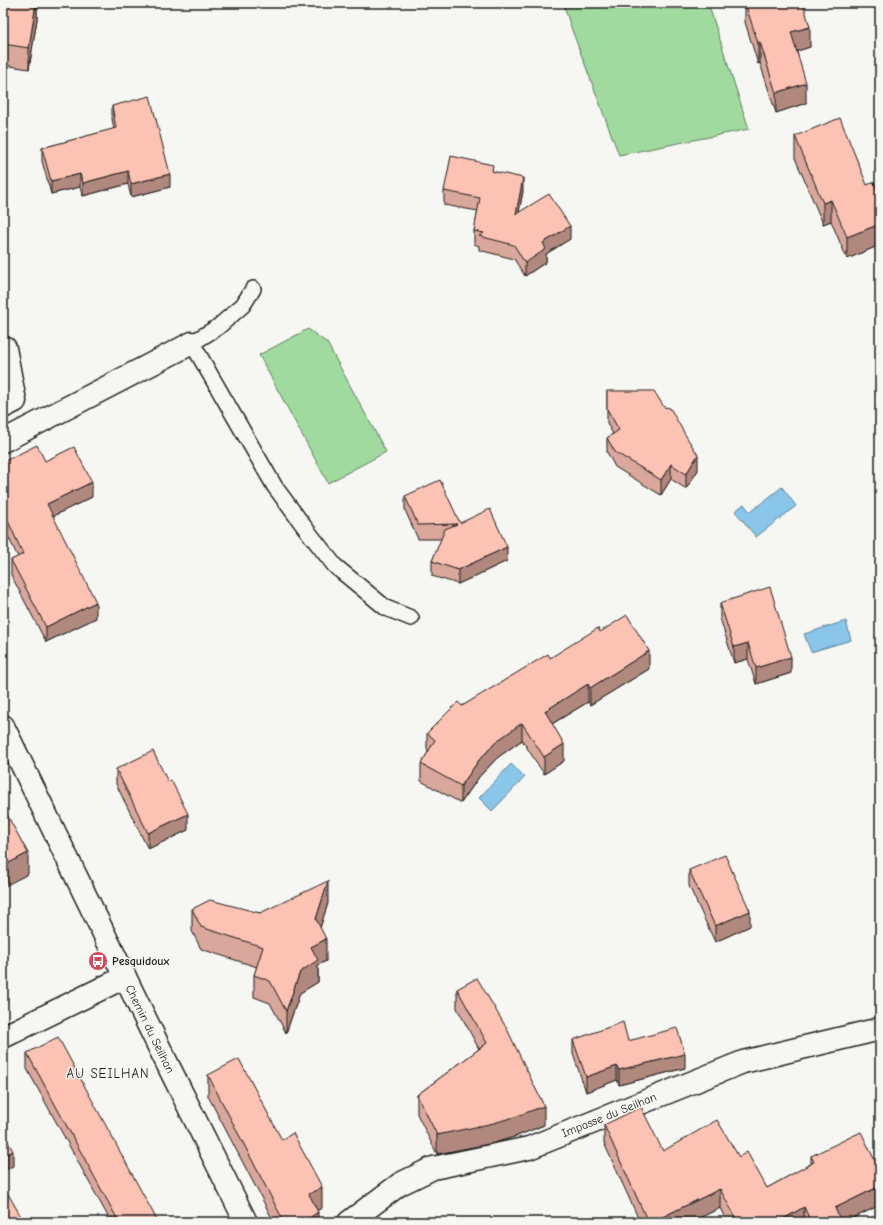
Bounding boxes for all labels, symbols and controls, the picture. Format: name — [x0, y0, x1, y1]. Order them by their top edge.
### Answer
bus stop icon: Pesquidoux — [87, 950, 109, 972]
place label: Pesquidoux — [112, 954, 170, 968]
street label: Chemin du Seilhan — [122, 982, 178, 1076]
district label: AU SEILHAN — [67, 1066, 150, 1081]
street label: Impasse du Seilhan — [560, 1090, 658, 1140]

